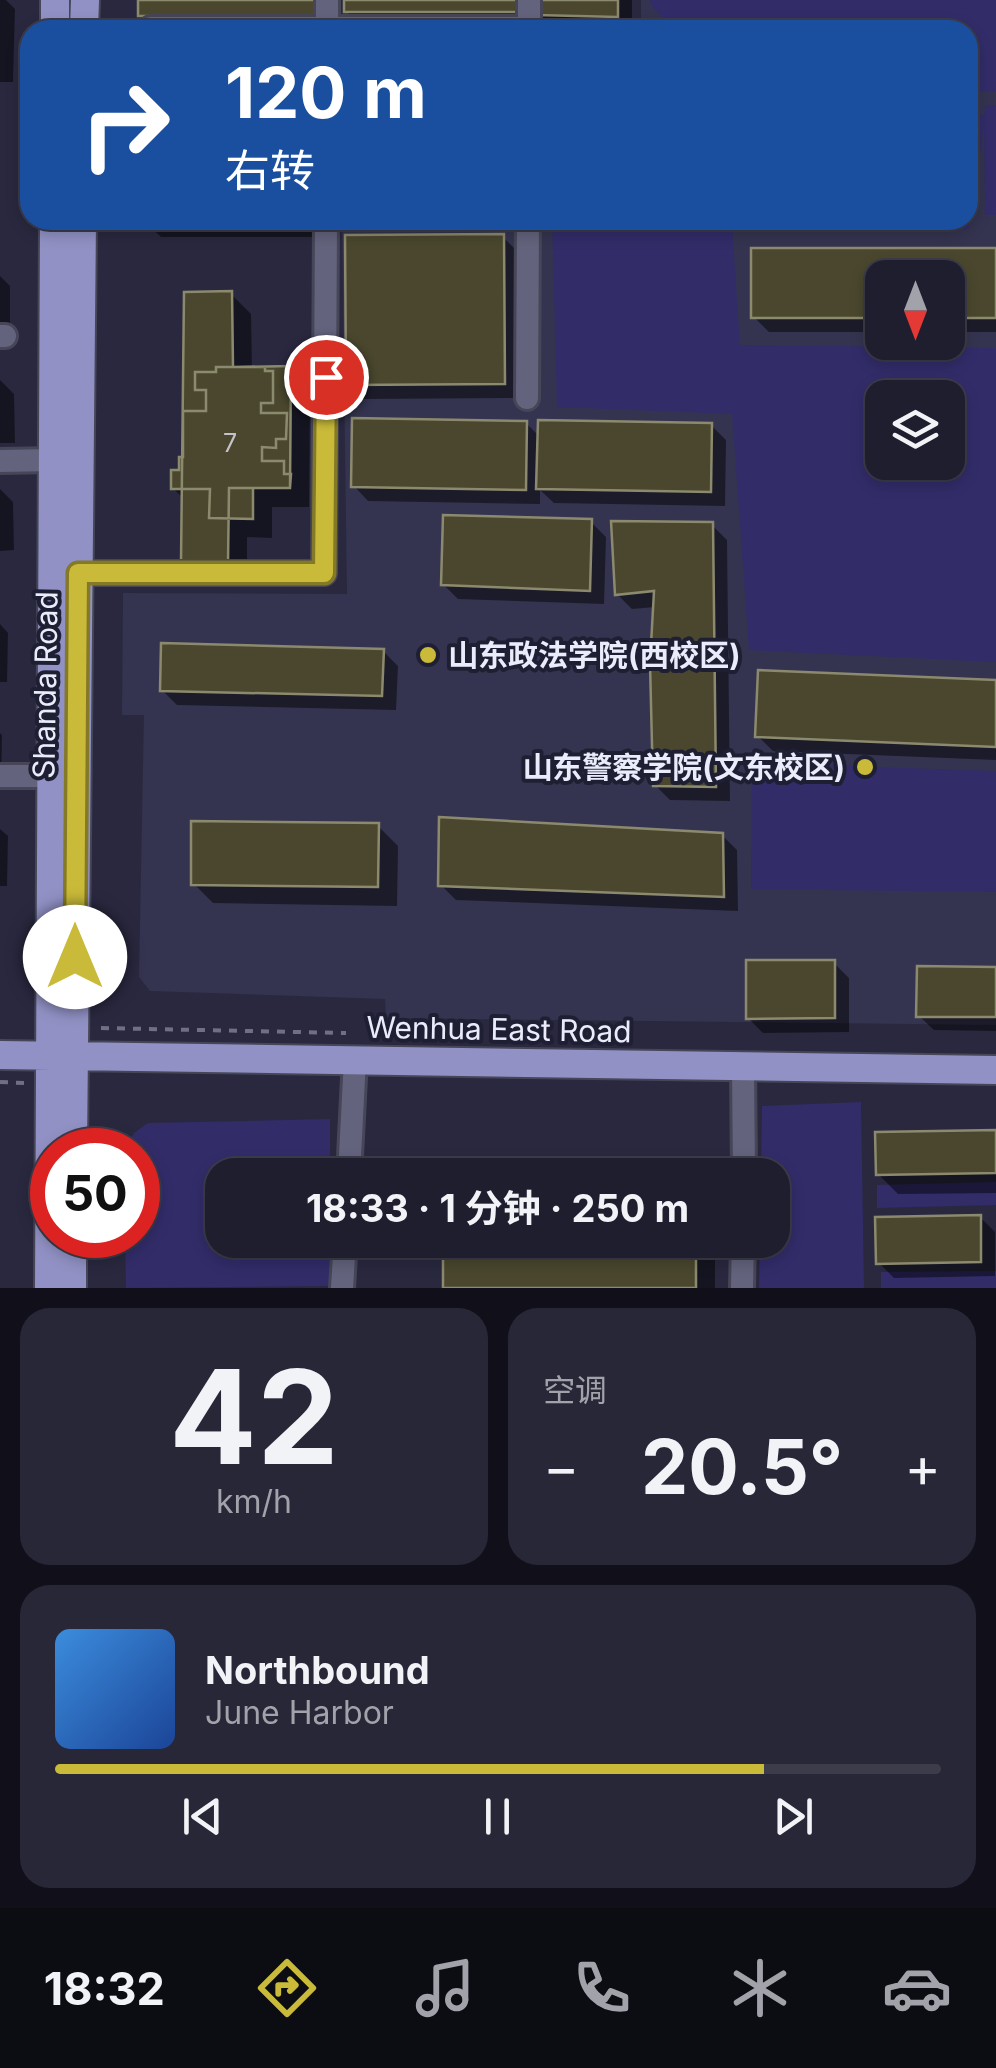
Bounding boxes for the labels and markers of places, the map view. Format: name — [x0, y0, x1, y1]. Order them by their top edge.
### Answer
pin — [284, 335, 369, 420]
place label: 山东政法学院(西校区) — [448, 637, 741, 673]
marker: 山东政法学院(西校区) — [417, 644, 439, 666]
place label: 山东警察学院(文东校区) — [522, 749, 845, 785]
marker: 山东警察学院(文东校区) — [854, 756, 876, 778]

